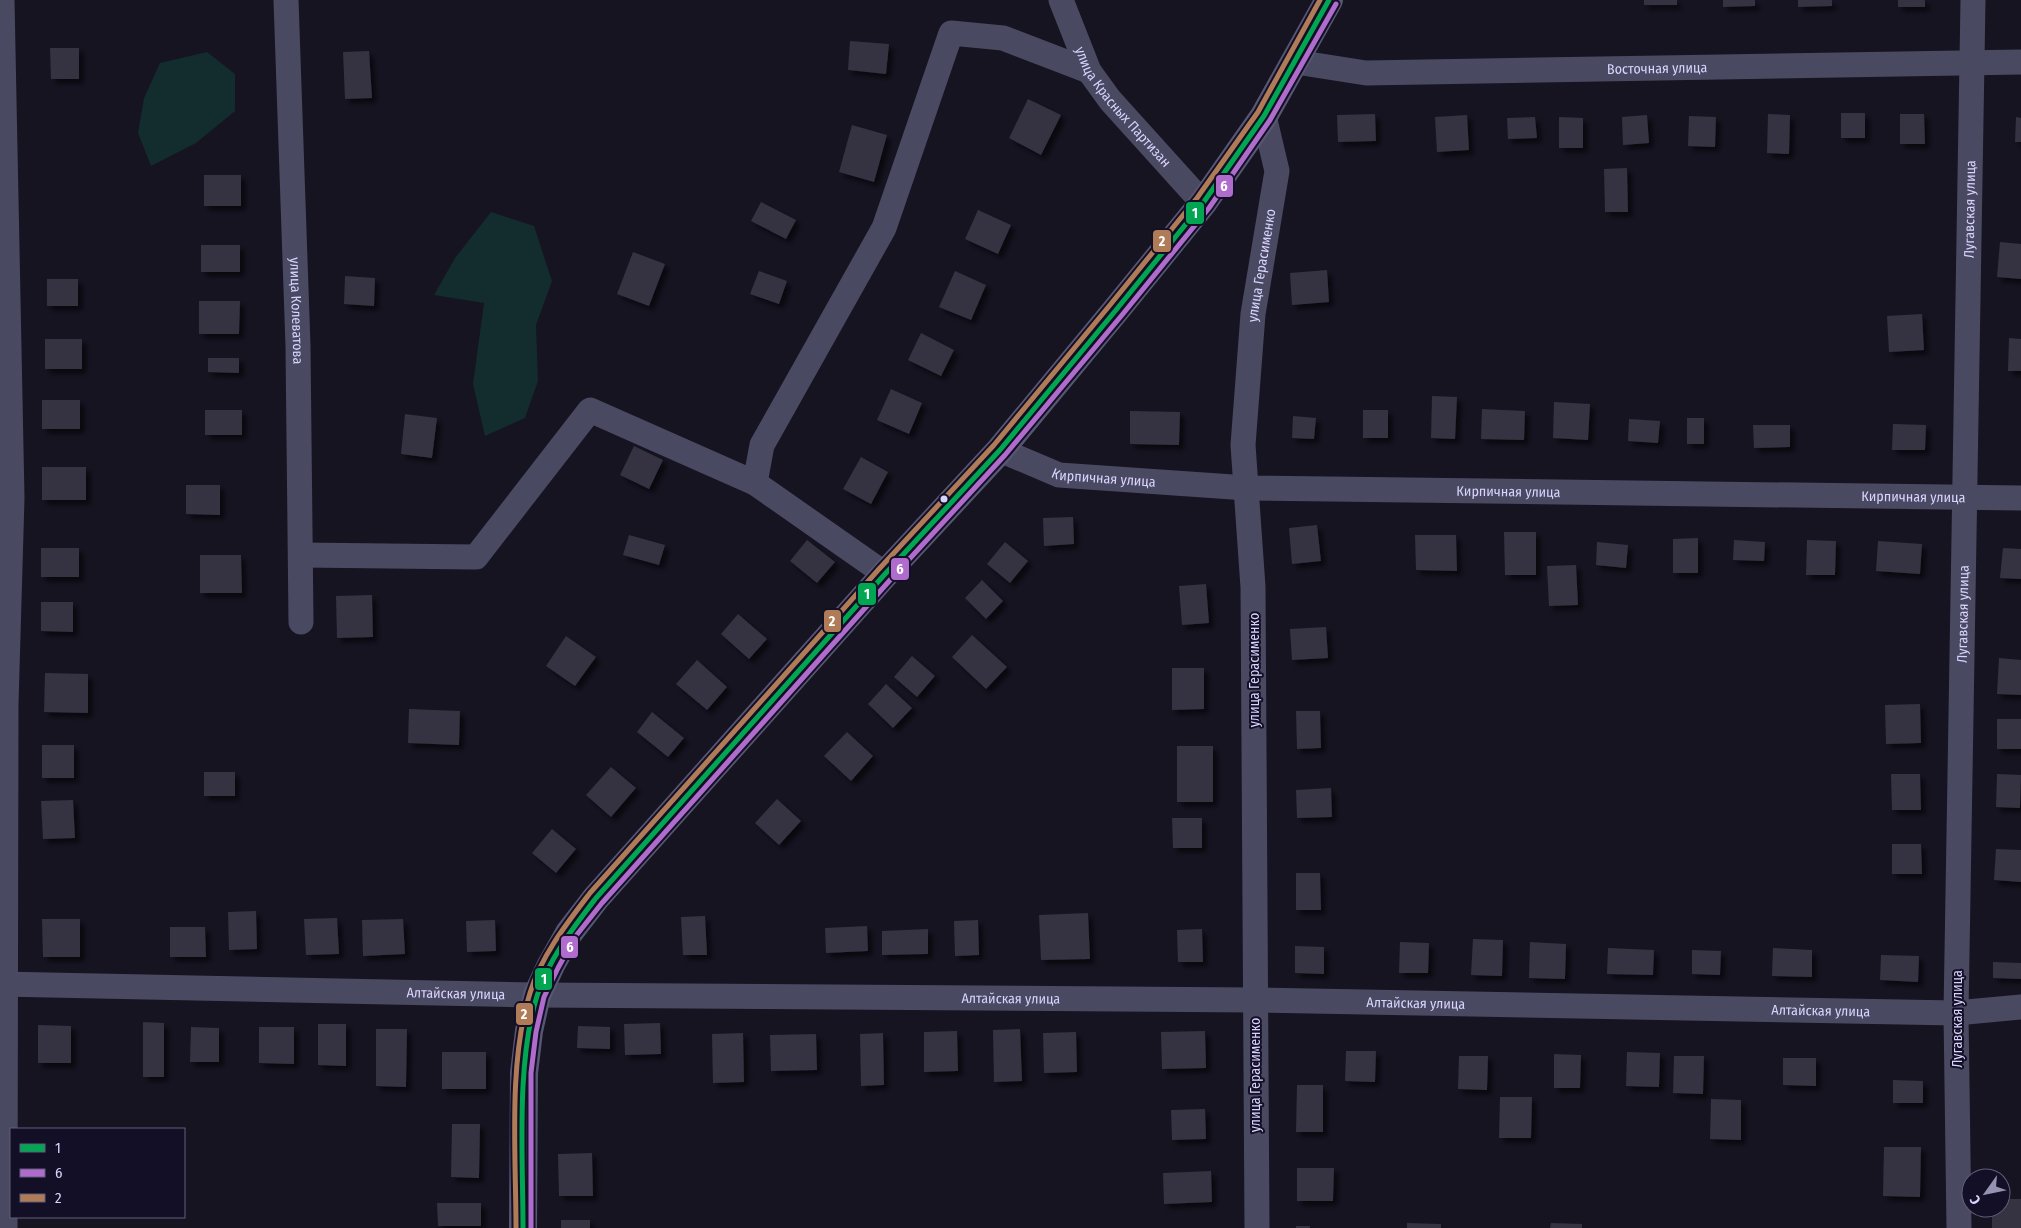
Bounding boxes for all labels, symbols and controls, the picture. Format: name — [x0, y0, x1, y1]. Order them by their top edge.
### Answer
street label: улица Красных Партизан — [1071, 44, 1174, 171]
street label: Восточная улица — [1607, 59, 1708, 78]
street label: Лугавская улица — [1961, 160, 1979, 258]
line badge: 6 — [1215, 174, 1234, 198]
text: 6 — [1220, 178, 1228, 195]
line badge: 1 — [1185, 201, 1205, 225]
text: 1 — [1192, 205, 1198, 222]
street label: улица Герасименко — [1244, 207, 1280, 323]
line badge: 2 — [1152, 229, 1172, 253]
text: 2 — [1158, 233, 1166, 250]
street label: улица Колеватова — [286, 257, 306, 365]
street label: Кирпичная улица — [1049, 465, 1156, 491]
street label: Кирпичная улица — [1456, 483, 1561, 501]
street label: Кирпичная улица — [1861, 488, 1966, 506]
unlabelled marker — [939, 494, 949, 504]
line badge: 6 — [890, 557, 910, 581]
text: 6 — [896, 561, 904, 578]
street label: Лугавская улица — [1954, 565, 1973, 663]
line badge: 1 — [857, 582, 877, 606]
text: 1 — [864, 586, 870, 603]
line badge: 2 — [823, 609, 842, 633]
text: 2 — [828, 613, 836, 630]
street label: улица Герасименко — [1246, 613, 1263, 727]
line badge: 6 — [560, 935, 579, 959]
text: 6 — [566, 939, 574, 956]
line badge: 1 — [534, 967, 553, 991]
street label: Лугавская улица — [1949, 970, 1966, 1068]
text: 1 — [541, 971, 547, 988]
street label: Алтайская улица — [406, 984, 506, 1003]
street label: Алтайская улица — [961, 990, 1060, 1008]
street label: Алтайская улица — [1366, 994, 1465, 1013]
line badge: 2 — [515, 1002, 534, 1026]
street label: Алтайская улица — [1771, 1002, 1870, 1020]
text: 2 — [520, 1006, 528, 1023]
street label: улица Герасименко — [1247, 1018, 1264, 1132]
legend — [10, 1128, 185, 1218]
text: 1 — [55, 1139, 61, 1157]
text: 6 — [55, 1164, 62, 1182]
north arrow — [1961, 1168, 2011, 1218]
text: 2 — [55, 1189, 62, 1207]
text: С — [1966, 1192, 1985, 1208]

